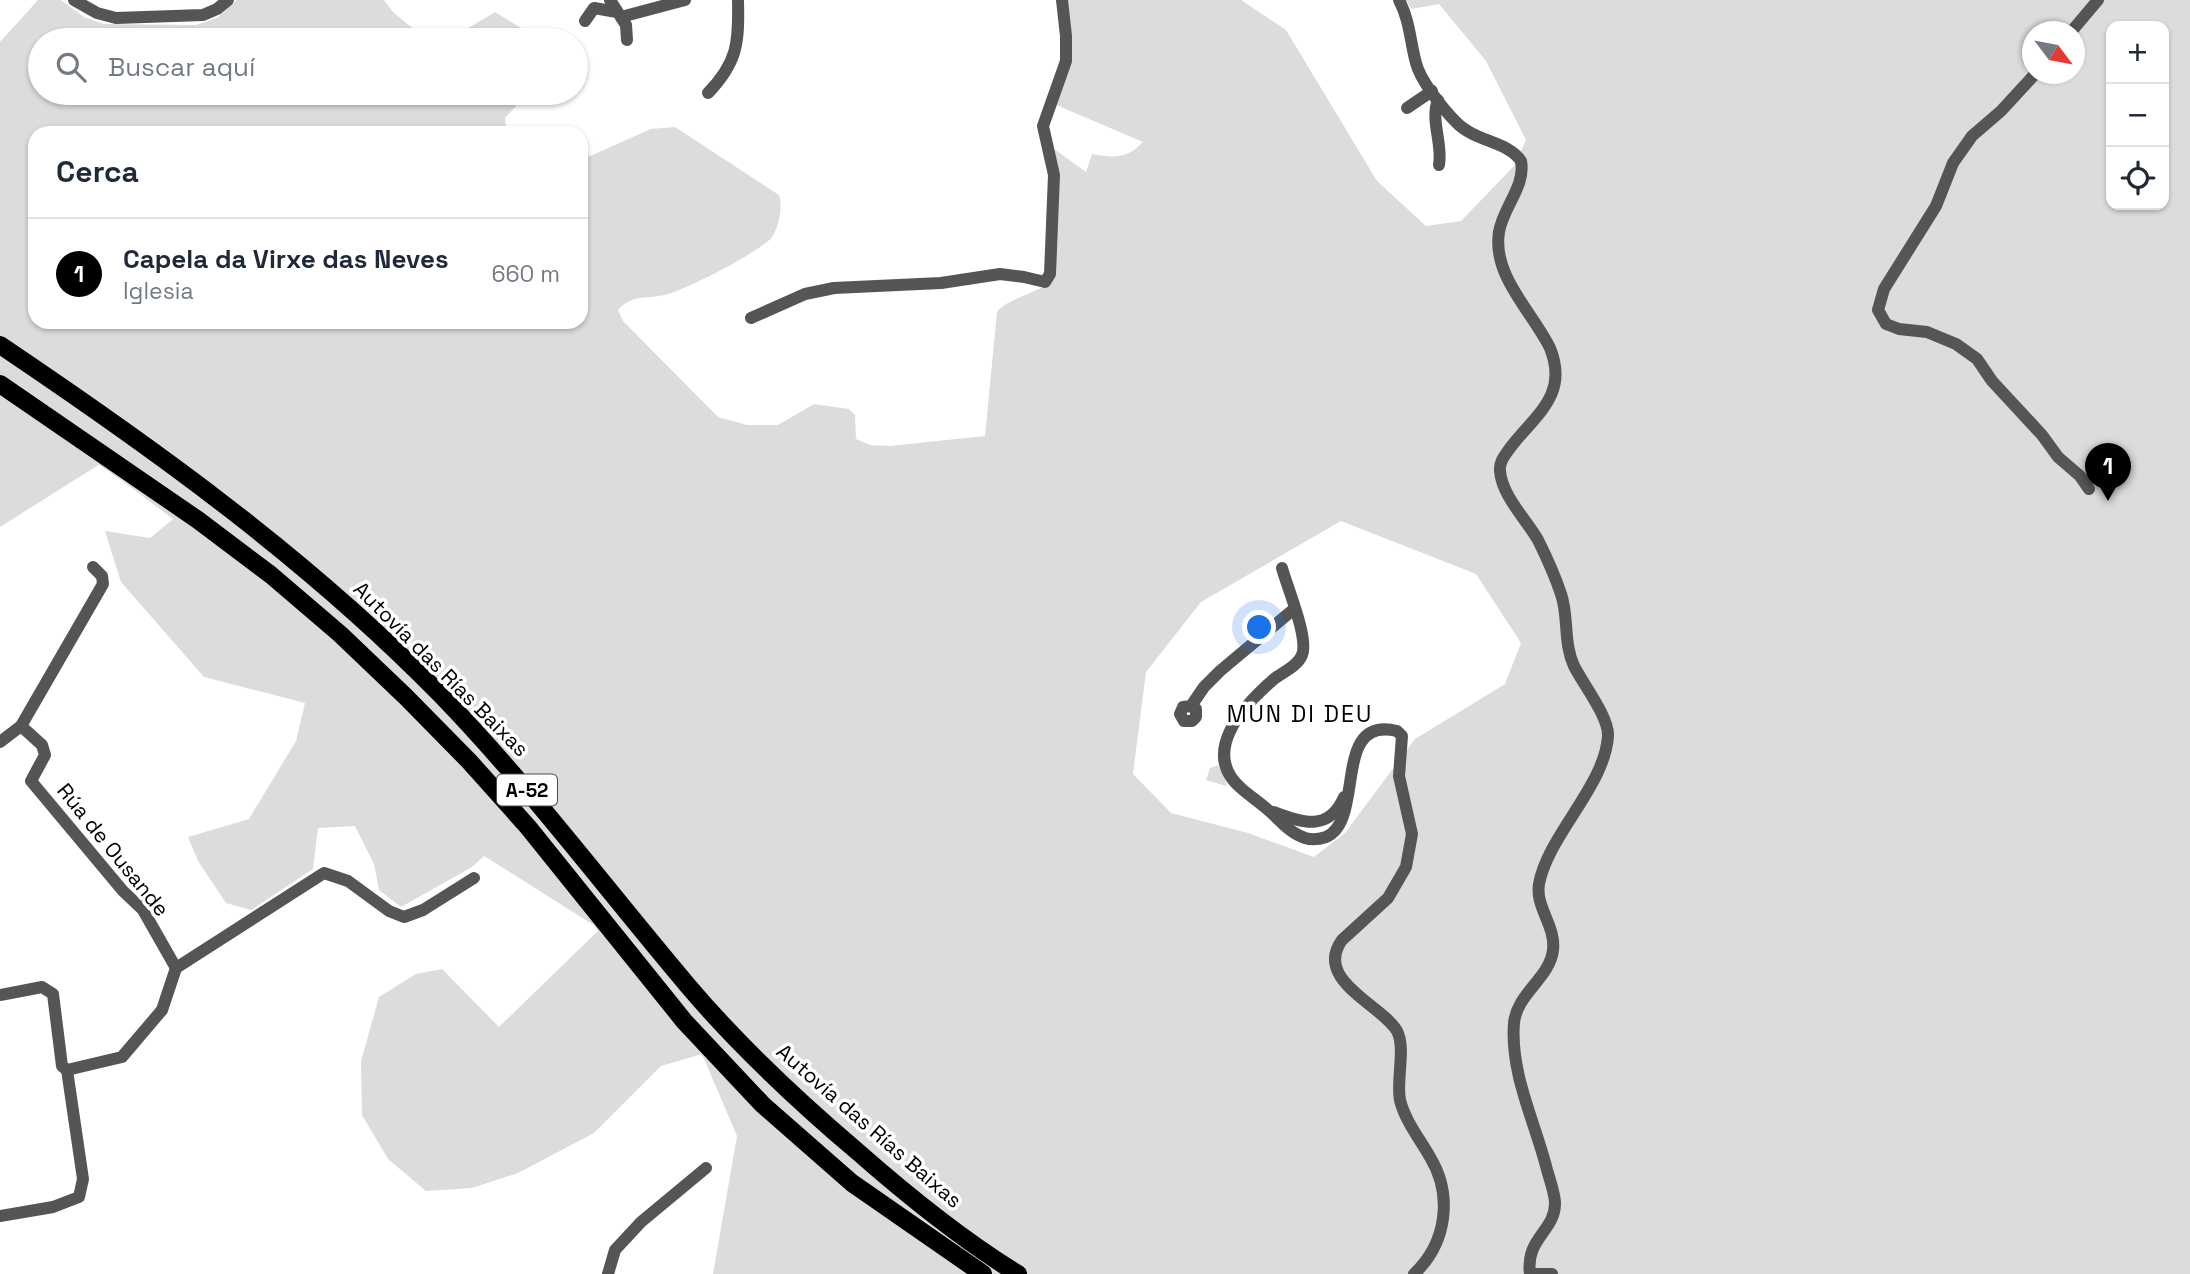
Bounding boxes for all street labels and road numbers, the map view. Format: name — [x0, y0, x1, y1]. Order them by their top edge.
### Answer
street label: Autovía das Rías Baixas — [348, 575, 535, 762]
road number: A-52 — [497, 775, 557, 806]
street label: Rúa de Ousande — [51, 778, 175, 922]
street label: Autovía das Rías Baixas — [771, 1038, 968, 1214]

